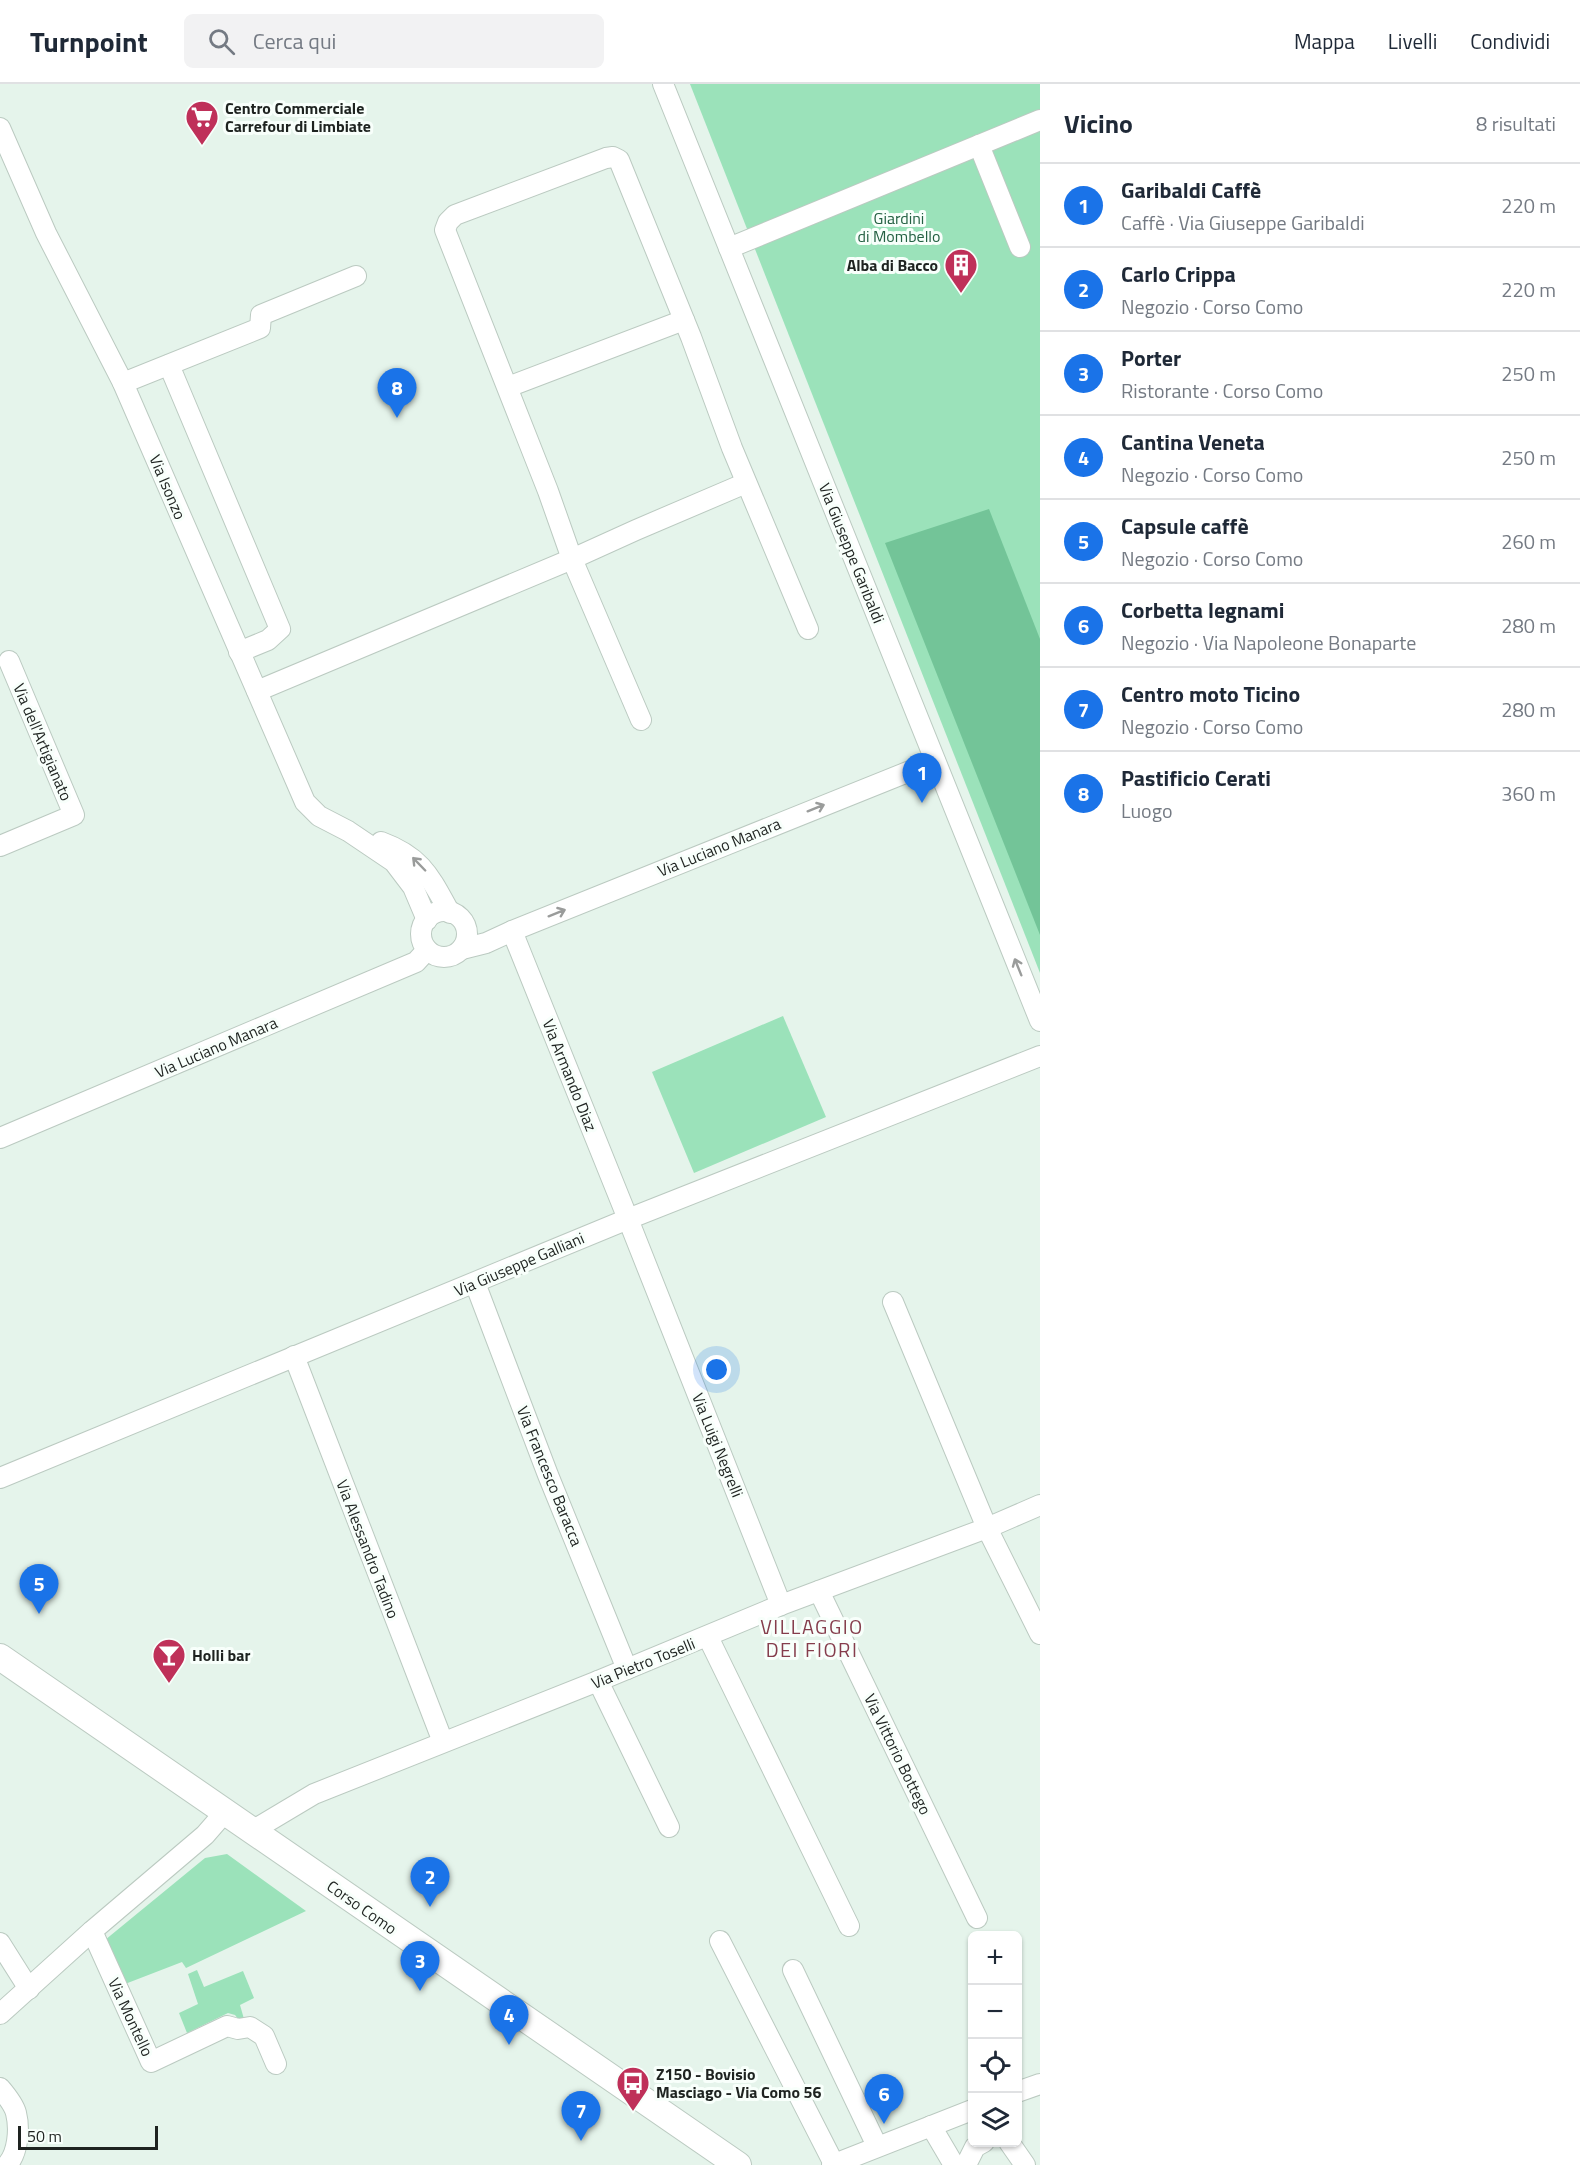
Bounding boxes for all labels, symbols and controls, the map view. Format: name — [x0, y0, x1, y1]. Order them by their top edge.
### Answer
search box — [184, 14, 604, 68]
text: Turnpoint — [30, 20, 148, 63]
text: Cerca qui — [253, 24, 336, 58]
icon: search — [205, 25, 238, 58]
text: Mappa — [1294, 25, 1355, 57]
text: Livelli — [1388, 25, 1437, 57]
text: Condividi — [1470, 25, 1550, 57]
place label: Centro Commerciale Carrefour di Limbiate — [225, 96, 371, 138]
supermarket icon: Centro Commerciale Carrefour di Limbiate — [184, 99, 220, 146]
text: Vicino — [1064, 104, 1133, 143]
text: 8 risultati — [1476, 108, 1556, 139]
text: Garibaldi Caffè — [1121, 173, 1261, 207]
text: 1 — [1078, 190, 1089, 221]
text: 220 m — [1501, 190, 1556, 221]
park label: Giardini di Mombello — [857, 206, 941, 248]
text: Caffè · Via Giuseppe Garibaldi — [1121, 207, 1365, 238]
building icon: Alba di Bacco — [943, 247, 979, 294]
place label: Alba di Bacco — [847, 253, 938, 277]
text: Carlo Crippa — [1121, 257, 1236, 291]
text: 2 — [1078, 274, 1089, 305]
text: 220 m — [1501, 274, 1556, 305]
text: Negozio · Corso Como — [1121, 291, 1303, 322]
text: Porter — [1121, 341, 1181, 375]
text: 3 — [1078, 358, 1089, 389]
text: 250 m — [1501, 358, 1556, 389]
pin: 8 — [378, 368, 416, 418]
text: Ristorante · Corso Como — [1121, 375, 1323, 406]
text: Cantina Veneta — [1121, 425, 1265, 459]
text: 4 — [1078, 442, 1089, 473]
text: 250 m — [1501, 442, 1556, 473]
street label: Via Isonzo — [144, 451, 192, 523]
text: Negozio · Corso Como — [1121, 459, 1303, 490]
street label: Via Giuseppe Garibaldi — [813, 479, 891, 627]
text: Capsule caffè — [1121, 509, 1249, 543]
text: 5 — [1078, 526, 1089, 557]
text: 260 m — [1501, 526, 1556, 557]
text: Negozio · Corso Como — [1121, 543, 1303, 574]
text: Corbetta legnami — [1121, 593, 1284, 627]
text: 6 — [1078, 610, 1089, 641]
text: 280 m — [1501, 610, 1556, 641]
text: Negozio · Via Napoleone Bonaparte — [1121, 627, 1416, 658]
text: Centro moto Ticino — [1121, 677, 1300, 711]
street label: Via dell'Artigianato — [7, 680, 79, 804]
text: 7 — [1078, 694, 1089, 725]
text: 280 m — [1501, 694, 1556, 725]
text: Negozio · Corso Como — [1121, 711, 1303, 742]
pin: 1 — [902, 754, 942, 803]
text: Pastificio Cerati — [1121, 761, 1271, 795]
text: 8 — [1078, 778, 1089, 809]
text: 360 m — [1501, 778, 1556, 809]
text: Luogo — [1121, 795, 1173, 826]
one-way arrow — [806, 802, 825, 813]
street label: Via Luciano Manara — [654, 811, 784, 883]
one-way arrow — [411, 856, 426, 871]
one-way arrow — [548, 907, 566, 918]
one-way arrow — [1012, 958, 1023, 977]
street label: Via Luciano Manara — [151, 1010, 281, 1084]
street label: Via Armando Diaz — [537, 1015, 603, 1135]
street label: Via Giuseppe Galliani — [450, 1226, 588, 1302]
your location — [702, 1355, 731, 1384]
street label: Via Luigi Negrelli — [686, 1389, 750, 1501]
street label: Via Francesco Baracca — [511, 1402, 589, 1550]
street label: Via Alessandro Tadino — [330, 1476, 406, 1622]
pin: 5 — [20, 1564, 58, 1614]
district label: VILLAGGIO DEI FIORI — [760, 1611, 864, 1665]
street label: Via Pietro Toselli — [587, 1631, 699, 1695]
bar icon: Holli bar — [151, 1637, 187, 1684]
place label: Holli bar — [192, 1643, 250, 1667]
street label: Via Vittorio Bottego — [858, 1689, 938, 1819]
pin: 2 — [410, 1858, 450, 1907]
street label: Corso Como — [322, 1874, 402, 1940]
map controls — [968, 1931, 1022, 2147]
button: + — [968, 1931, 1022, 1985]
pin: 3 — [400, 1942, 440, 1991]
street label: Via Montello — [102, 1974, 160, 2060]
button: − — [968, 1985, 1022, 2039]
pin: 4 — [490, 1996, 528, 2045]
button: locate — [968, 2039, 1022, 2093]
place label: Z150 - Bovisio Masciago - Via Como 56 — [656, 2062, 821, 2104]
bus stop icon: Z150 - Bovisio Masciago - Via Como 56 — [615, 2065, 651, 2112]
pin: 6 — [864, 2074, 904, 2124]
pin: 7 — [562, 2092, 600, 2141]
button: layers — [968, 2093, 1022, 2147]
scale bar — [18, 2123, 158, 2150]
text: 50 m — [27, 2124, 62, 2148]

